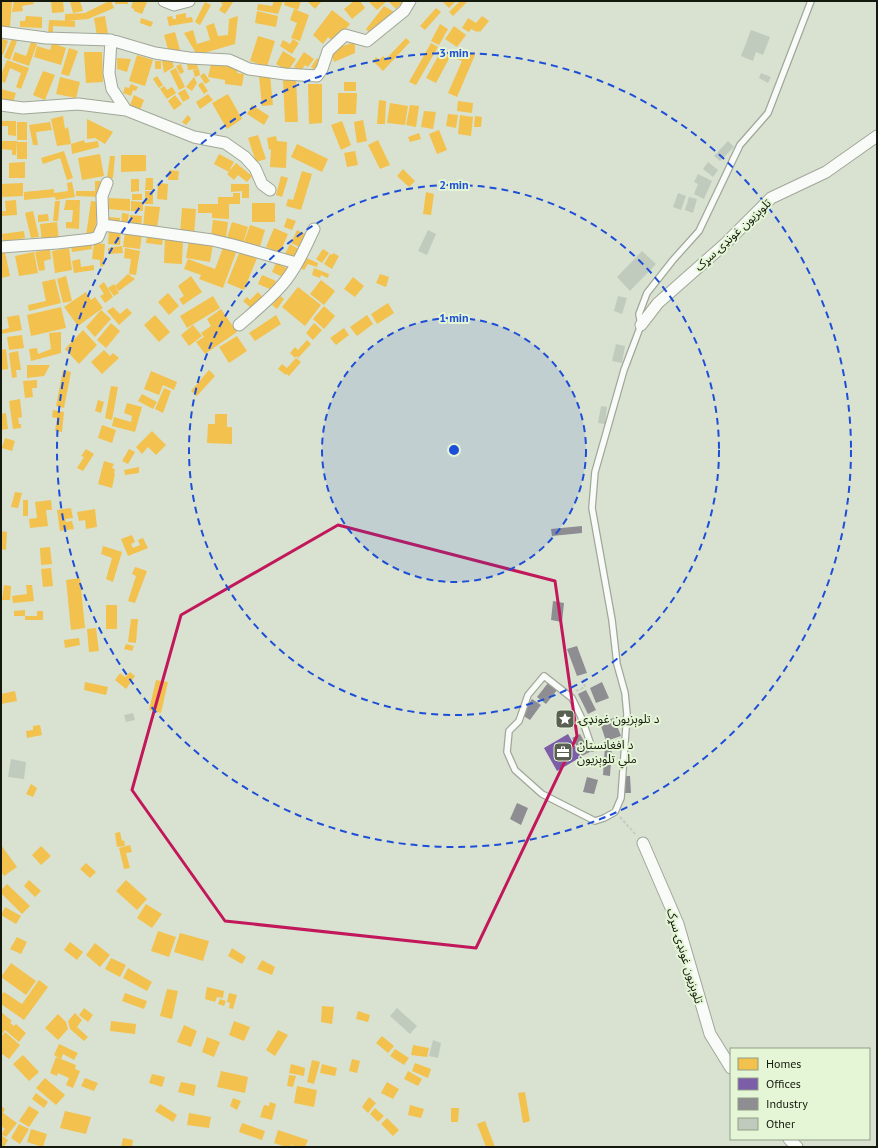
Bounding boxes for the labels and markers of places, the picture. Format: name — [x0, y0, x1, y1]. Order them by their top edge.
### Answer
centre of rings — [447, 443, 461, 457]
place icon: د تلوېزیون غونډۍ — [554, 708, 576, 730]
place label: د تلوېزیون غونډۍ — [578, 711, 660, 728]
place label: د افغانستان ملي تلوېزیون — [577, 737, 637, 769]
office icon: د افغانستان ملي تلوېزیون — [552, 741, 574, 763]

